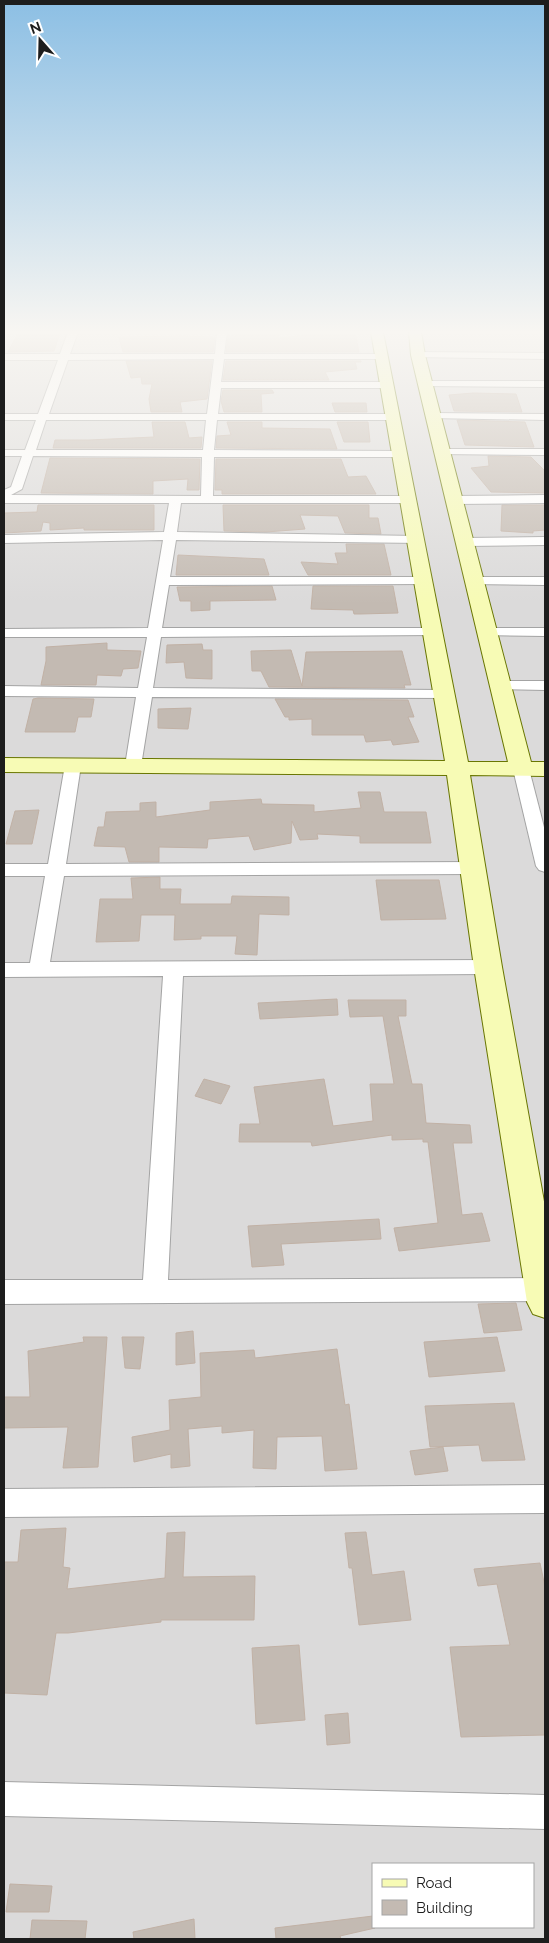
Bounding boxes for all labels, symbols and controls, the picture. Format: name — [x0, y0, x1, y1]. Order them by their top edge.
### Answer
north arrow — [15, 15, 65, 65]
text: N — [28, 18, 43, 37]
legend — [372, 1863, 534, 1928]
text: Road — [416, 1874, 452, 1892]
text: Building — [416, 1899, 473, 1917]

